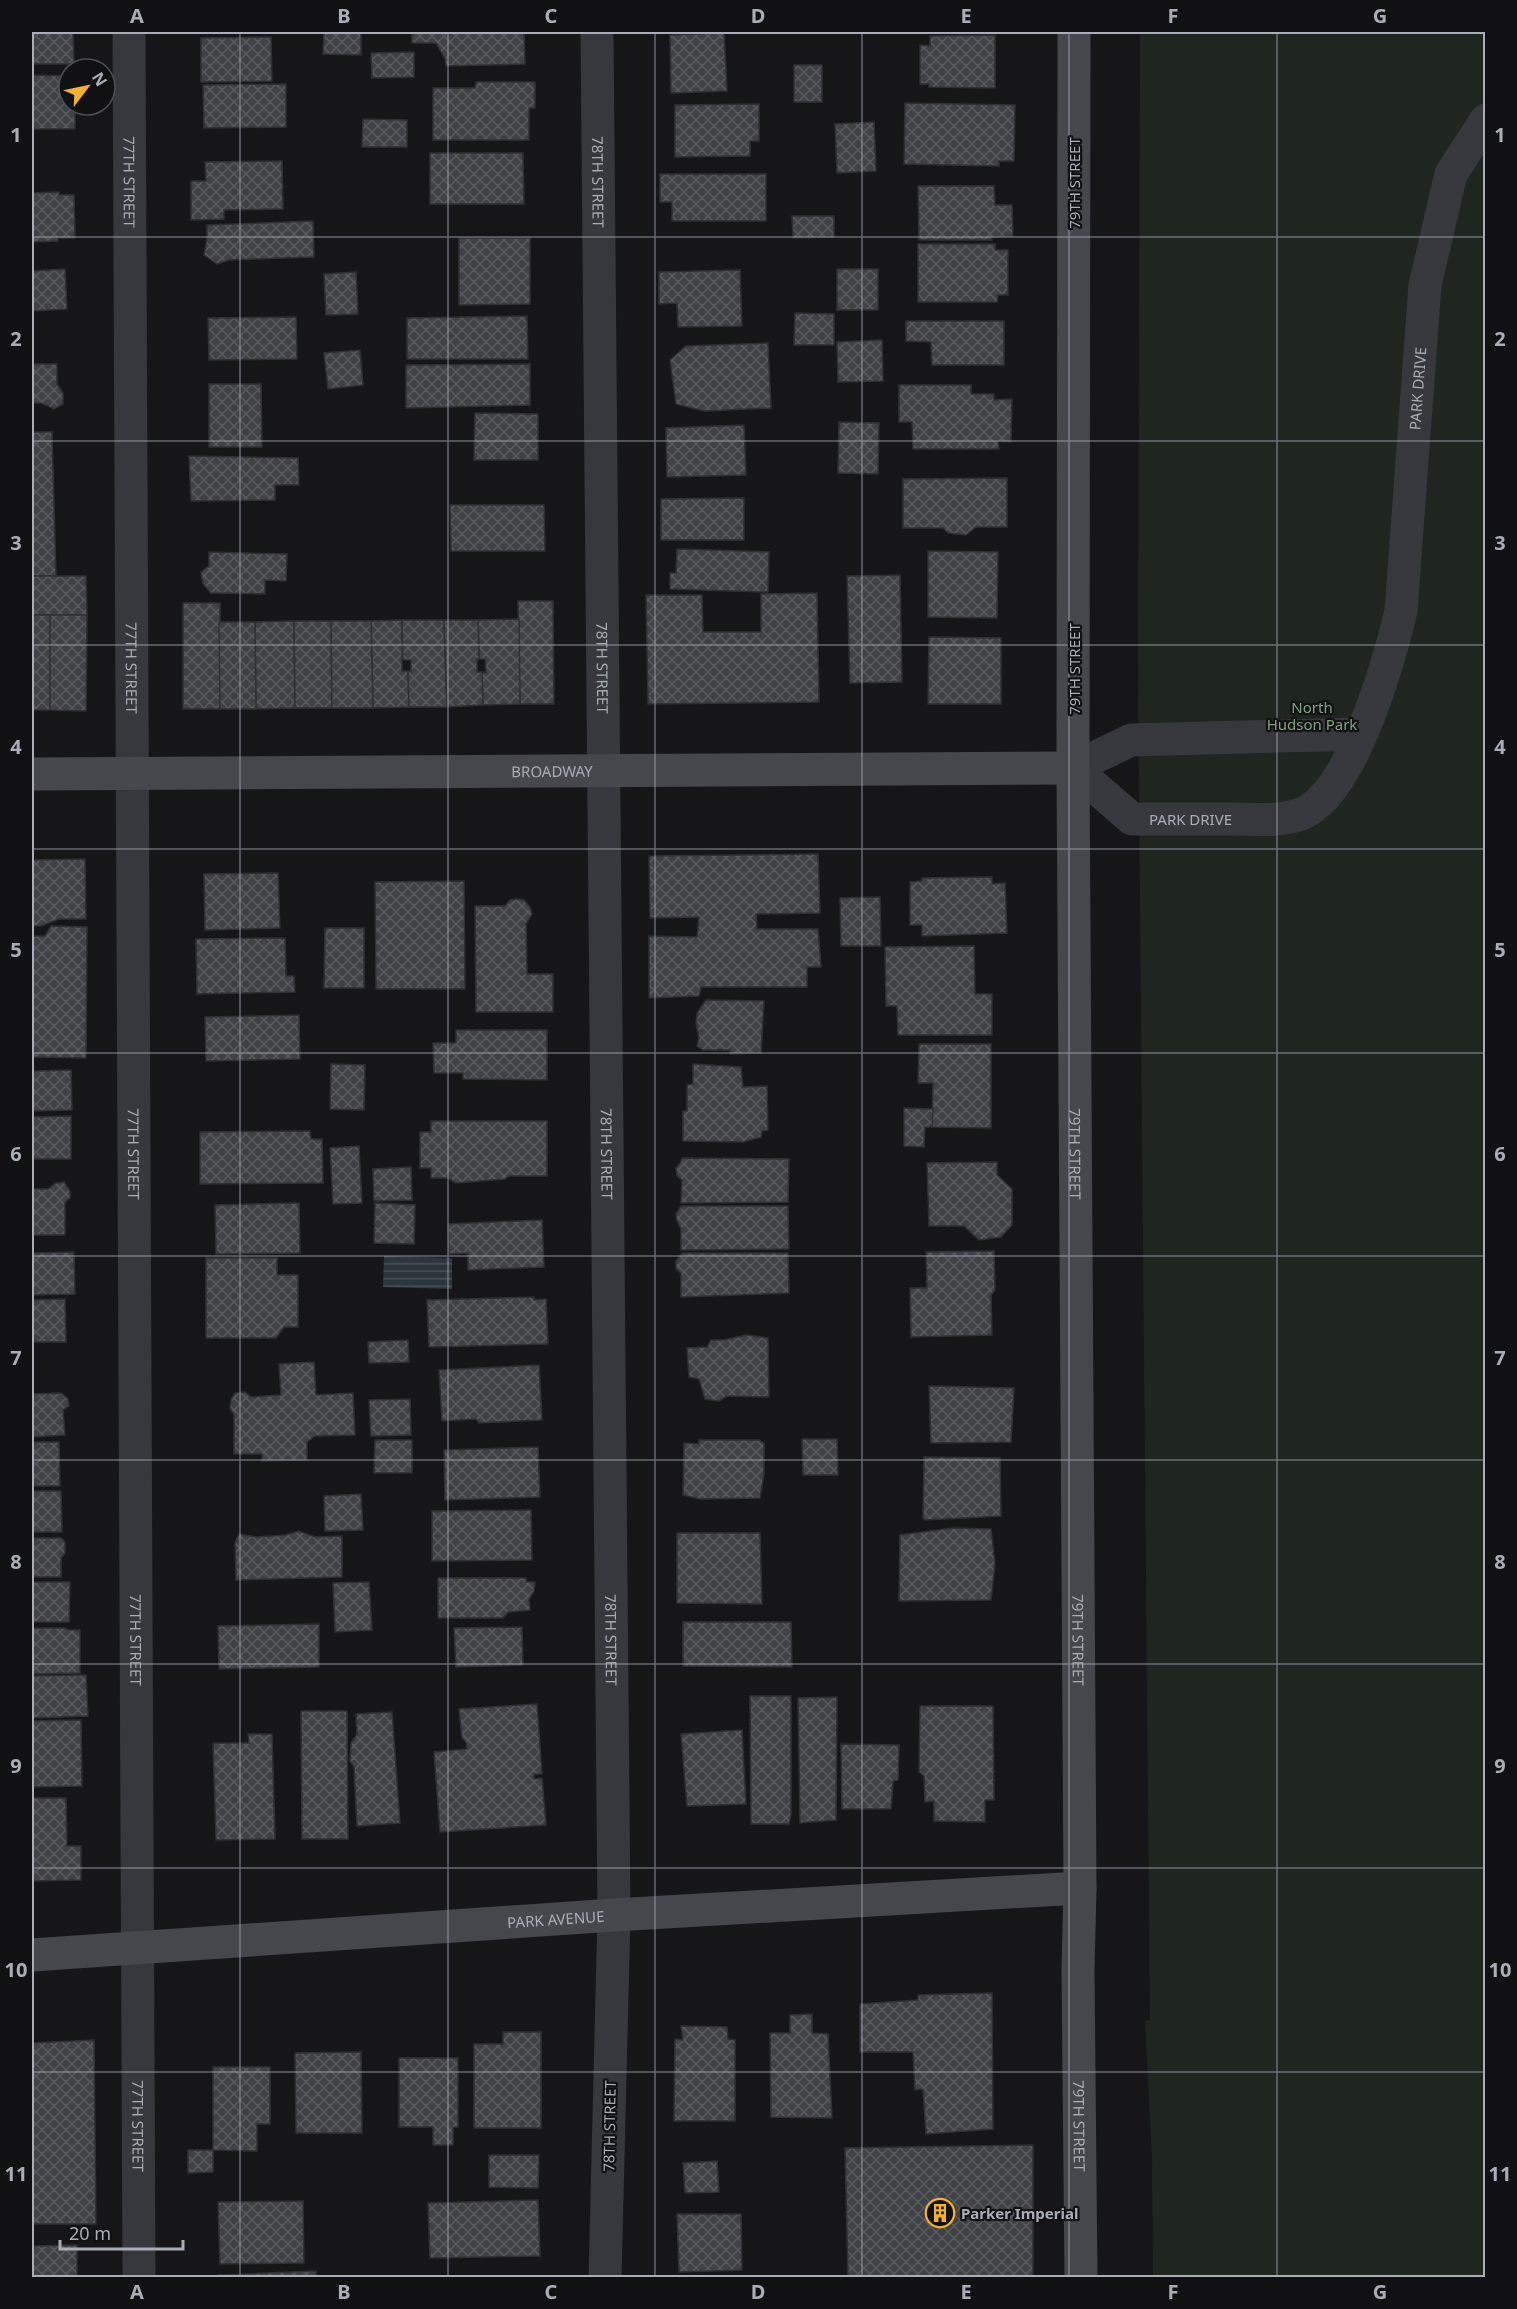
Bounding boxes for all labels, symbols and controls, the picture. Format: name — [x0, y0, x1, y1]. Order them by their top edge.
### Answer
text: A — [130, 2, 144, 29]
text: B — [337, 2, 351, 29]
text: C — [545, 2, 558, 29]
text: D — [751, 2, 765, 29]
text: E — [960, 2, 972, 29]
text: F — [1168, 2, 1178, 29]
text: G — [1373, 2, 1387, 29]
north arrow — [57, 57, 117, 117]
text: N — [87, 68, 112, 90]
text: 1 — [10, 121, 22, 148]
text: 1 — [1494, 121, 1506, 148]
street label: 77TH STREET — [119, 136, 140, 228]
street label: 78TH STREET — [588, 136, 609, 229]
street label: 79TH STREET — [1064, 137, 1084, 229]
text: 2 — [10, 325, 22, 352]
text: 2 — [1494, 325, 1506, 352]
street label: PARK DRIVE — [1404, 346, 1430, 431]
text: 3 — [10, 529, 22, 556]
text: 3 — [1494, 529, 1506, 556]
street label: 77TH STREET — [122, 622, 142, 714]
street label: 78TH STREET — [592, 622, 613, 714]
street label: 79TH STREET — [1064, 623, 1084, 715]
park label: North Hudson Park — [1267, 697, 1357, 734]
text: 4 — [10, 733, 22, 760]
text: 4 — [1494, 733, 1506, 760]
street label: BROADWAY — [511, 761, 593, 781]
street label: PARK DRIVE — [1149, 809, 1232, 829]
text: 5 — [10, 936, 22, 963]
text: 5 — [1494, 936, 1506, 963]
street label: 77TH STREET — [124, 1108, 144, 1200]
street label: 78TH STREET — [597, 1108, 618, 1200]
street label: 79TH STREET — [1065, 1108, 1086, 1200]
text: 6 — [10, 1140, 22, 1167]
text: 6 — [1494, 1140, 1506, 1167]
text: 7 — [10, 1344, 22, 1371]
text: 7 — [1494, 1344, 1506, 1371]
text: 8 — [10, 1548, 22, 1575]
text: 8 — [1494, 1548, 1506, 1575]
street label: 77TH STREET — [126, 1594, 146, 1686]
street label: 78TH STREET — [601, 1594, 622, 1686]
street label: 79TH STREET — [1068, 1594, 1089, 1686]
text: 9 — [10, 1752, 22, 1779]
text: 9 — [1494, 1752, 1506, 1779]
street label: PARK AVENUE — [506, 1906, 605, 1932]
text: 10 — [5, 1956, 27, 1983]
text: 10 — [1489, 1956, 1511, 1983]
street label: 78TH STREET — [598, 2079, 620, 2172]
street label: 77TH STREET — [128, 2080, 149, 2172]
street label: 79TH STREET — [1069, 2080, 1090, 2172]
text: 11 — [5, 2160, 27, 2187]
text: 11 — [1489, 2160, 1511, 2187]
building icon: Parker Imperial — [924, 2197, 956, 2229]
place label: Parker Imperial — [961, 2203, 1078, 2223]
scale bar — [60, 2213, 183, 2251]
text: 20 m — [69, 2221, 111, 2245]
text: A — [130, 2278, 144, 2305]
text: B — [337, 2278, 351, 2305]
text: C — [545, 2278, 558, 2305]
text: D — [751, 2278, 765, 2305]
text: E — [960, 2278, 972, 2305]
text: F — [1168, 2278, 1178, 2305]
text: G — [1373, 2278, 1387, 2305]

